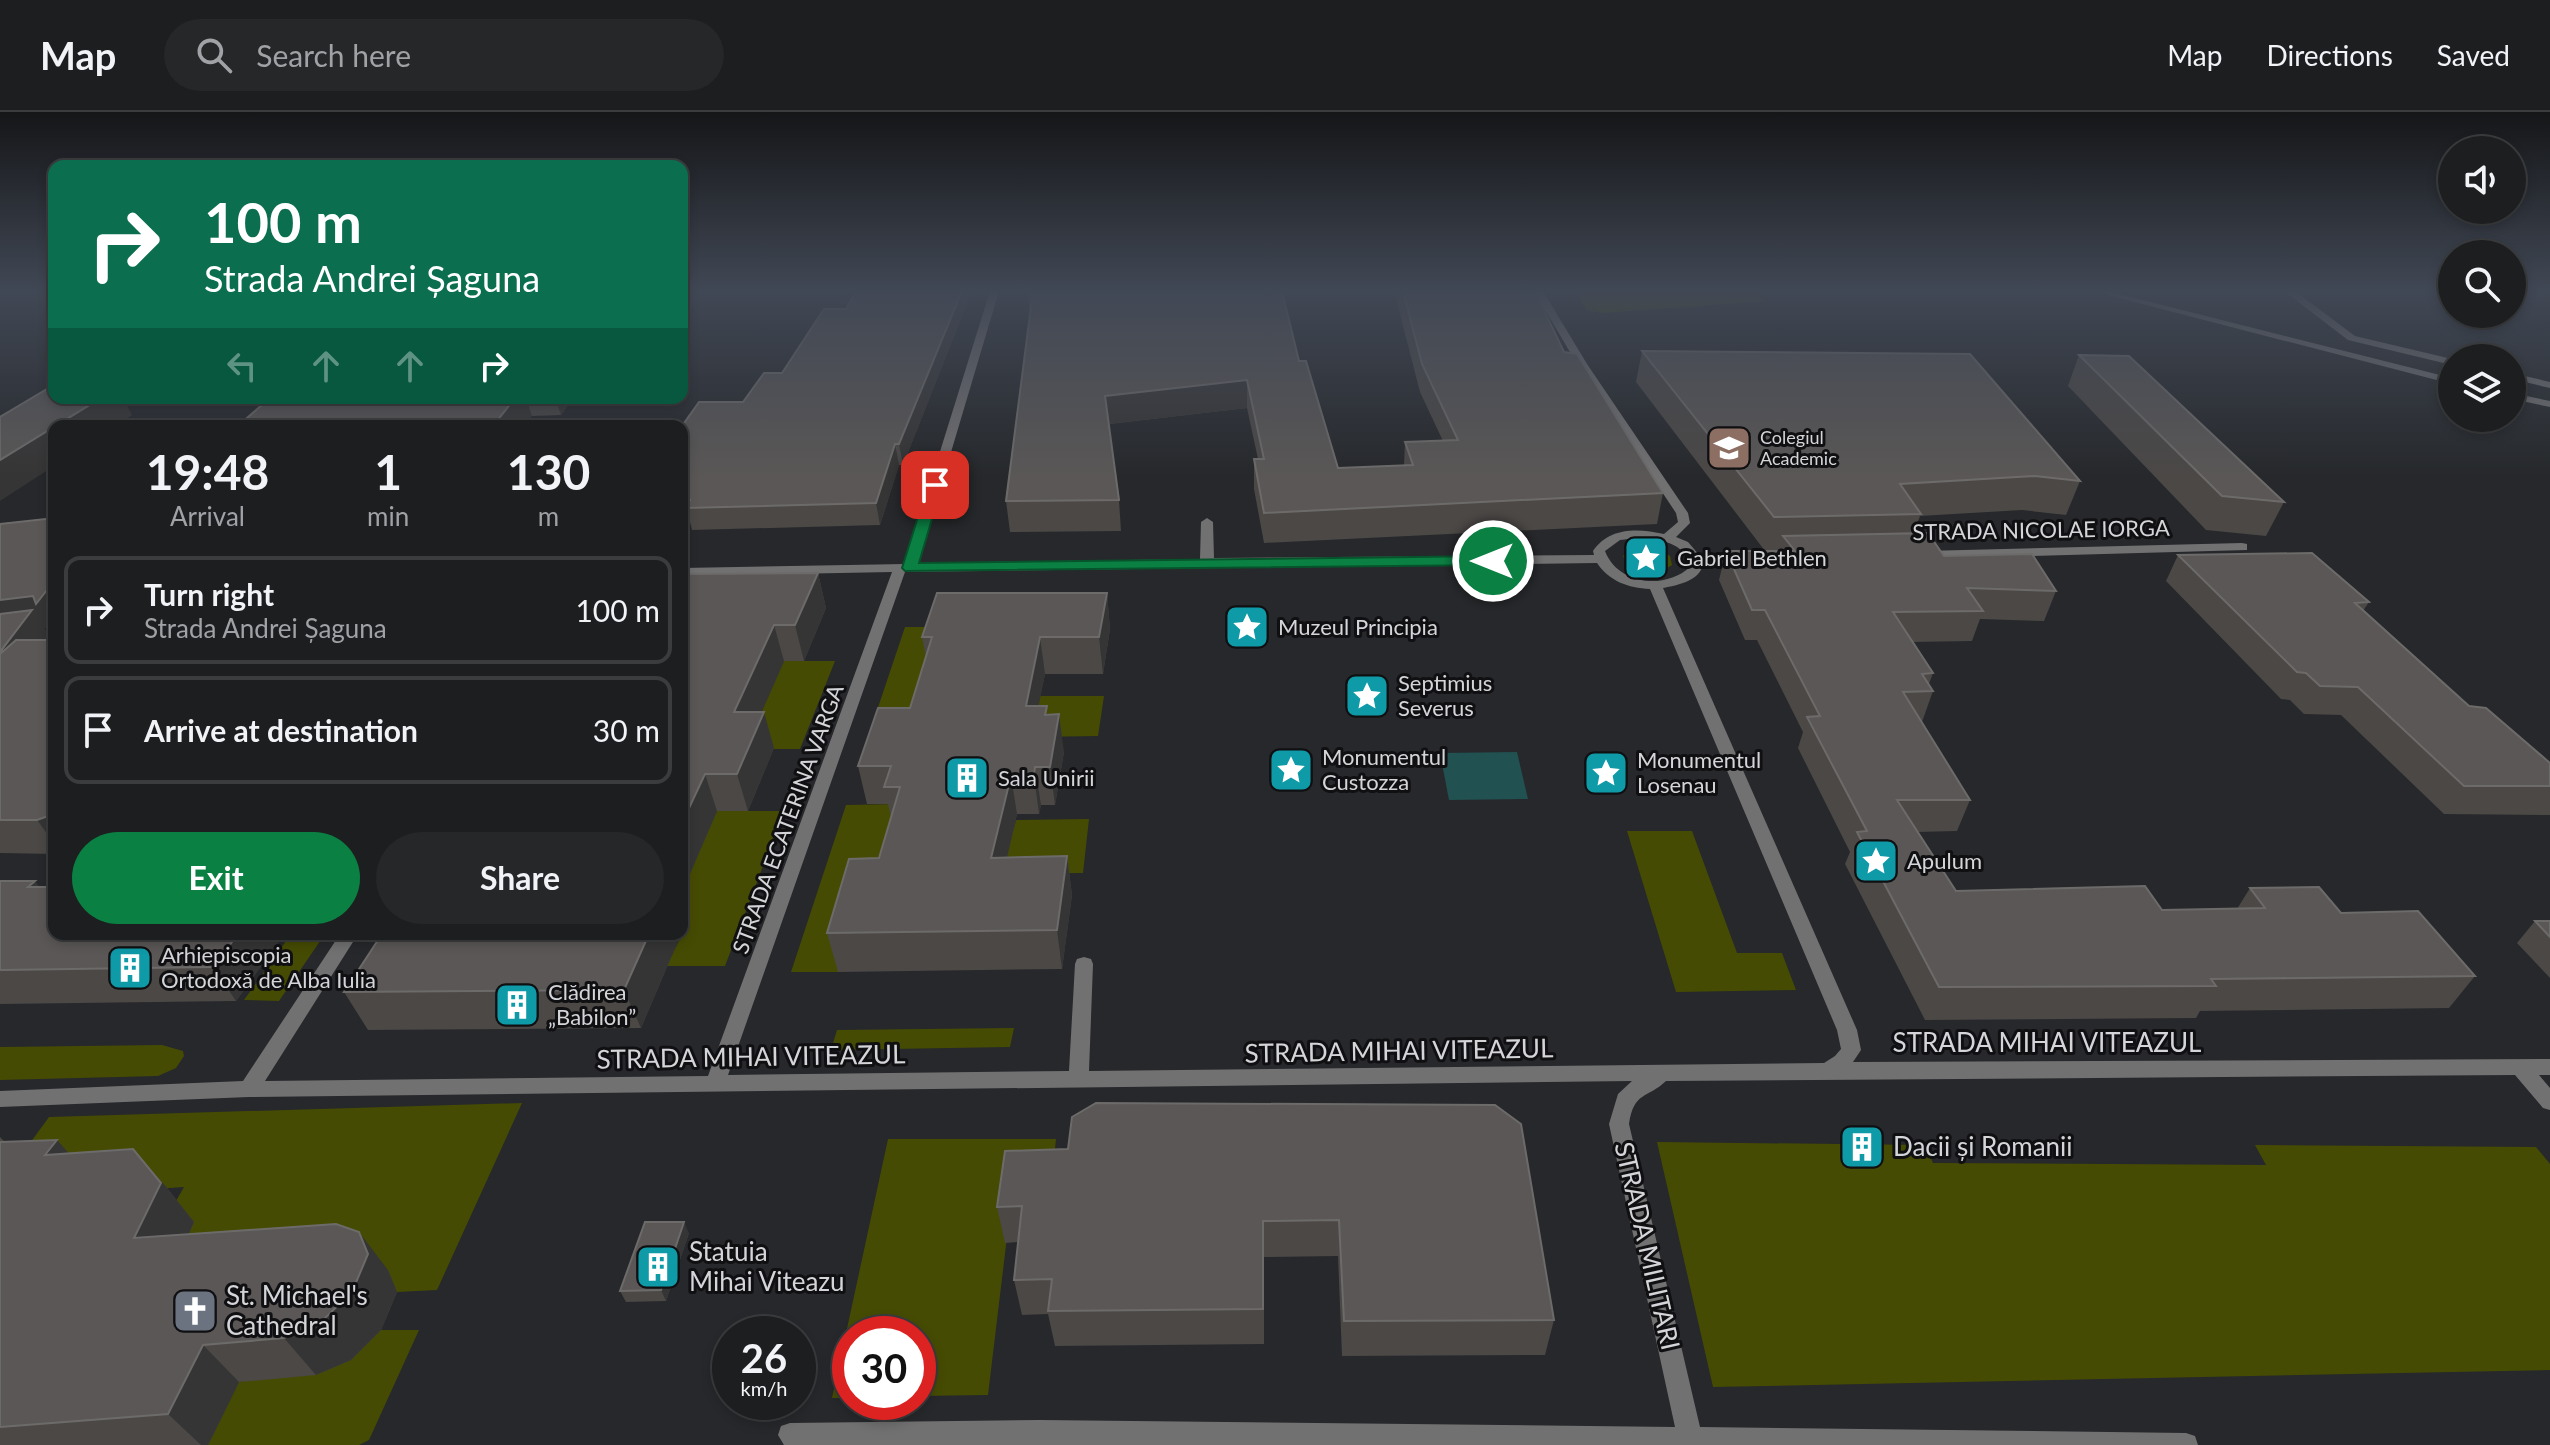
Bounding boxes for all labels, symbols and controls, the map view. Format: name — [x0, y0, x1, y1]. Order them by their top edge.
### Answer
search box — [164, 19, 724, 91]
text: Map — [40, 32, 116, 78]
icon: search — [192, 33, 236, 77]
text: Search here — [256, 37, 411, 73]
text: Map — [2167, 38, 2222, 72]
text: Directions — [2266, 38, 2393, 72]
text: Saved — [2437, 38, 2510, 72]
map controls — [2438, 136, 2526, 432]
button: sound — [2438, 136, 2526, 224]
text: 100 m — [204, 188, 362, 255]
icon: right — [72, 192, 176, 296]
button: search — [2438, 240, 2526, 328]
text: Strada Andrei Șaguna — [204, 256, 540, 300]
icon: left — [220, 344, 264, 388]
icon: ahead — [304, 344, 348, 388]
icon: ahead — [388, 344, 432, 388]
icon: right — [472, 344, 516, 388]
button: layers — [2438, 344, 2526, 432]
school or university icon: Colegiul Academic — [1705, 424, 1753, 472]
place label: Colegiul Academic — [1760, 426, 1837, 469]
text: 19:48 — [146, 443, 269, 500]
text: 1 — [374, 443, 402, 500]
text: 130 — [507, 443, 590, 500]
pin — [901, 451, 969, 519]
icon: arrive — [913, 463, 957, 507]
text: Arrival — [170, 500, 245, 532]
text: min — [367, 500, 409, 532]
text: m — [538, 500, 559, 532]
street label: STRADA NICOLAE IORGA — [1912, 514, 2170, 545]
position arrow — [1451, 519, 1535, 603]
place icon: Gabriel Bethlen — [1622, 534, 1670, 582]
place label: Gabriel Bethlen — [1677, 544, 1827, 571]
text: Turn right — [144, 576, 274, 612]
icon: right — [76, 588, 120, 632]
text: 100 m — [575, 592, 660, 628]
place icon: Muzeul Principia — [1223, 603, 1271, 651]
text: Strada Andrei Șaguna — [144, 612, 387, 644]
place label: Muzeul Principia — [1278, 613, 1438, 640]
place label: Septimius Severus — [1398, 669, 1492, 721]
place icon: Septimius Severus — [1343, 672, 1391, 720]
street label: STRADA ECATERINA VARGA — [726, 680, 849, 957]
icon: arrive — [76, 708, 120, 752]
text: Arrive at destination — [144, 712, 418, 748]
text: 30 m — [593, 712, 660, 748]
place label: Monumentul Custozza — [1322, 743, 1446, 795]
place icon: Monumentul Custozza — [1267, 746, 1315, 794]
place label: Monumentul Losenau — [1637, 746, 1761, 798]
place icon: Monumentul Losenau — [1582, 749, 1630, 797]
building icon: Sala Unirii — [943, 754, 991, 802]
place label: Sala Unirii — [998, 764, 1094, 791]
button: Exit — [72, 832, 360, 924]
button: Share — [376, 832, 664, 924]
place icon: Apulum — [1852, 837, 1900, 885]
place label: Apulum — [1907, 847, 1982, 874]
place label: Arhiepiscopia Ortodoxă de Alba Iulia — [161, 941, 376, 993]
building icon: Arhiepiscopia Ortodoxă de Alba Iulia — [106, 944, 154, 992]
place label: Clădirea „Babilon” — [548, 978, 636, 1030]
building icon: Clădirea „Babilon” — [493, 981, 541, 1029]
street label: STRADA MIHAI VITEAZUL — [1893, 1026, 2201, 1058]
street label: STRADA MIHAI VITEAZUL — [1244, 1031, 1554, 1069]
street label: STRADA MIHAI VITEAZUL — [596, 1037, 906, 1075]
building icon: Dacii și Romanii — [1838, 1123, 1886, 1171]
place label: Dacii și Romanii — [1893, 1130, 2073, 1162]
street label: STRADA MILITARI — [1608, 1139, 1687, 1353]
place label: Statuia Mihai Viteazu — [689, 1235, 845, 1297]
building icon: Statuia Mihai Viteazu — [634, 1243, 682, 1291]
place label: St. Michael's Cathedral — [226, 1279, 368, 1341]
church icon: St. Michael's Cathedral — [171, 1287, 219, 1335]
speed limit sign: 30 — [832, 1316, 936, 1420]
text: 26 — [741, 1334, 787, 1382]
text: km/h — [741, 1376, 787, 1400]

